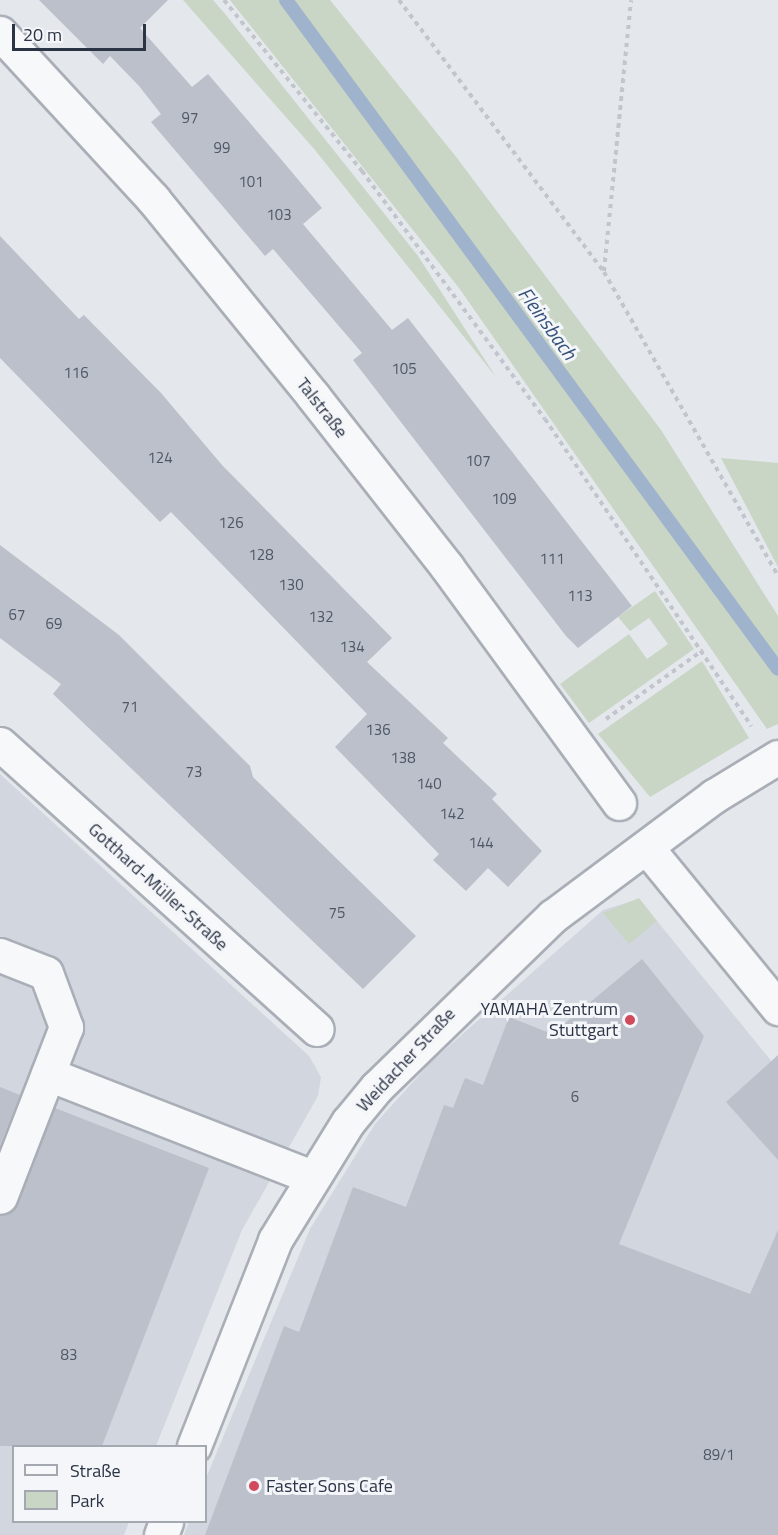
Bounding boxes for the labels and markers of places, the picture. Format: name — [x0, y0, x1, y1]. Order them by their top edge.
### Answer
place label: YAMAHA Zentrum Stuttgart — [480, 999, 618, 1042]
marker: YAMAHA Zentrum Stuttgart — [623, 1013, 637, 1027]
place label: Faster Sons Cafe — [266, 1475, 393, 1497]
marker: Faster Sons Cafe — [247, 1479, 261, 1493]

